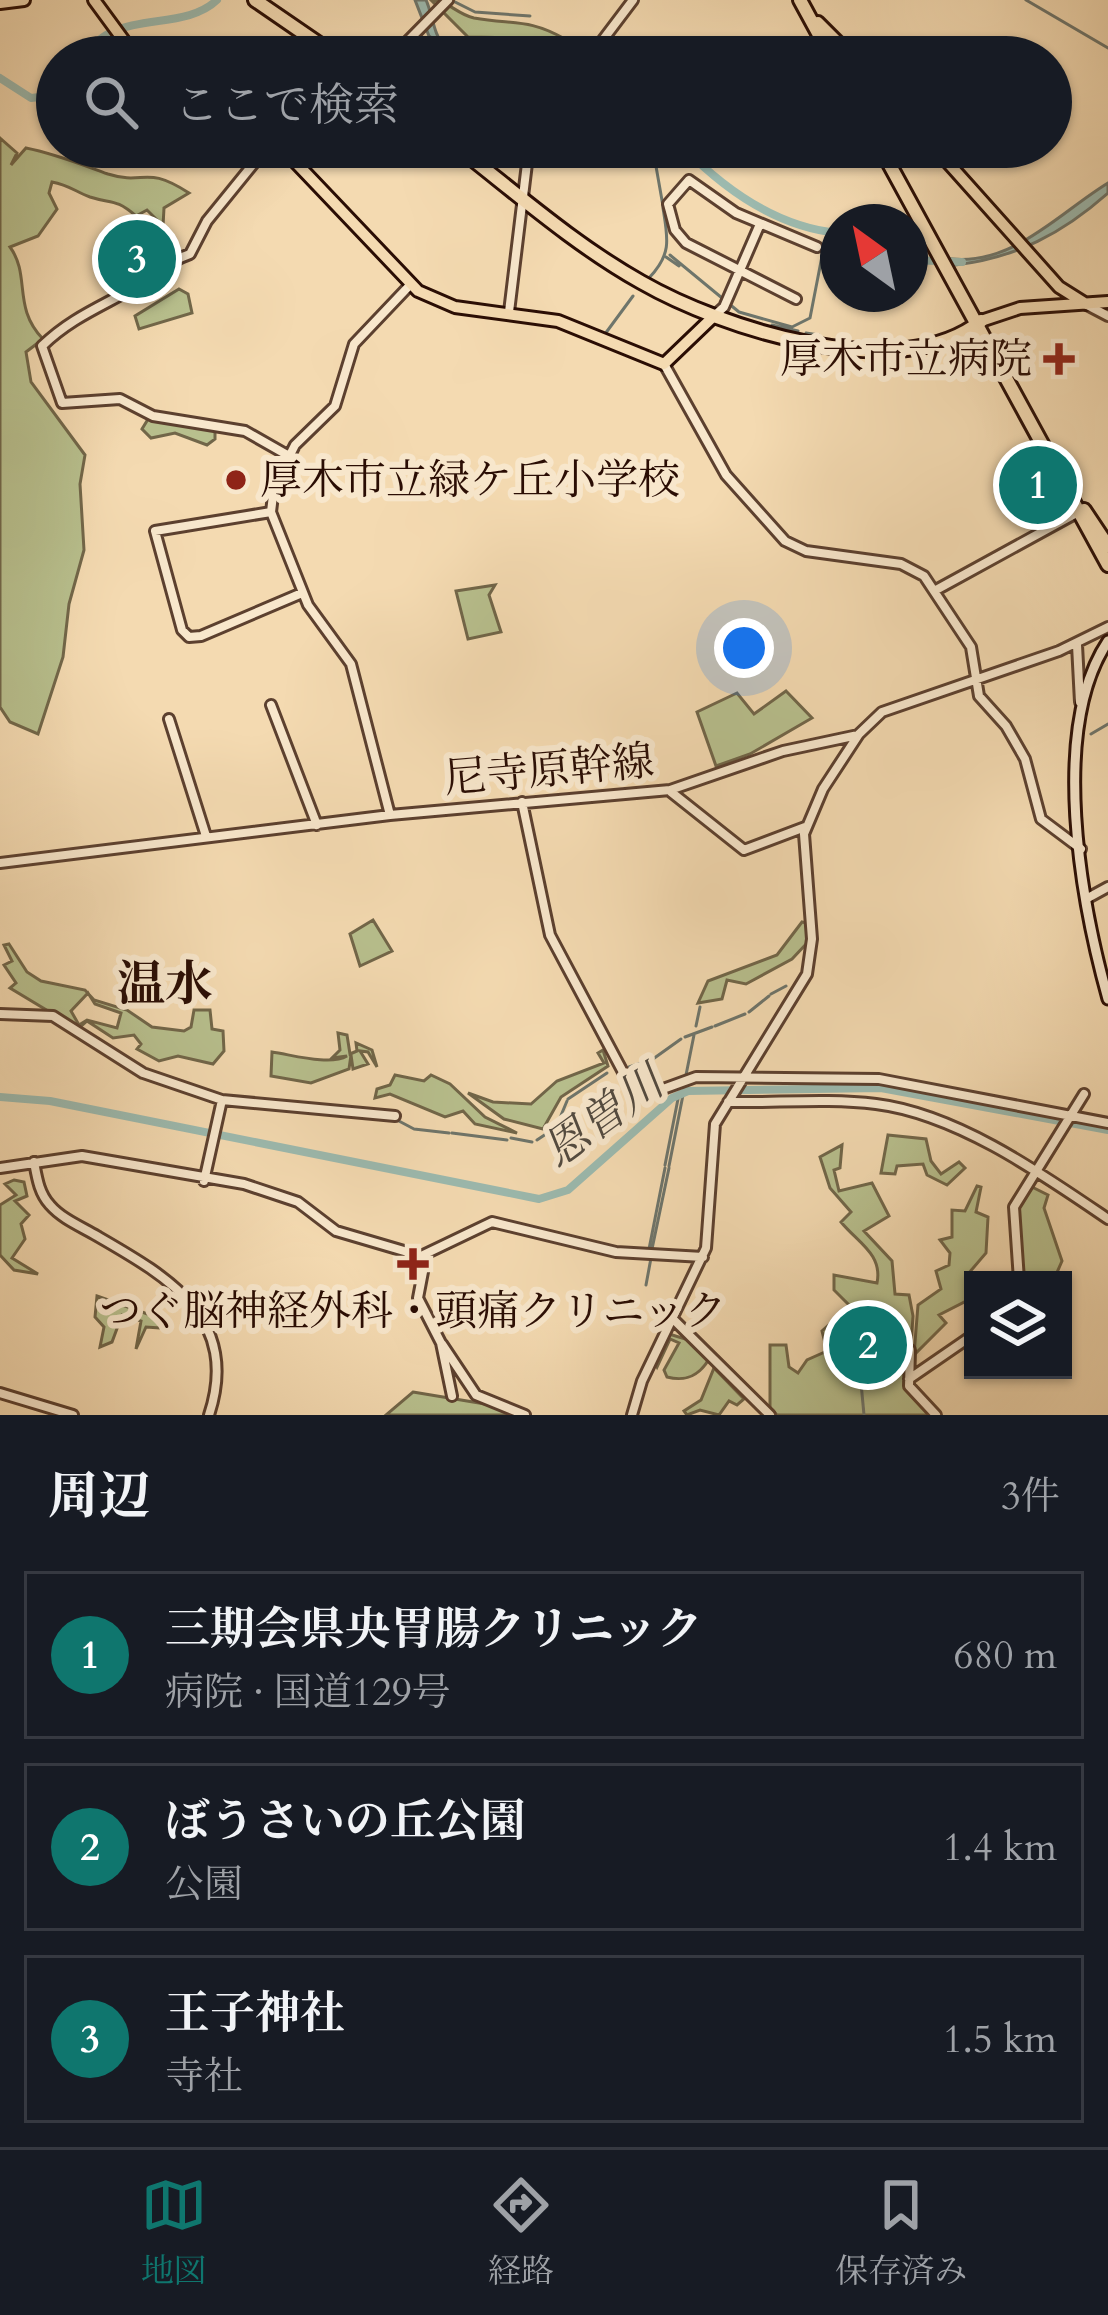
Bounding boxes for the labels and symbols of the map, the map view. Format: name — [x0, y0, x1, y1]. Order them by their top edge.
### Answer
north arrow — [820, 204, 928, 312]
pin: 3 — [98, 214, 176, 304]
place label: 厚木市立病院 — [780, 331, 1032, 388]
marker: 厚木市立病院 — [1043, 343, 1075, 375]
pin: 1 — [999, 440, 1077, 530]
place label: 厚木市立緑ケ丘小学校 — [260, 452, 680, 509]
marker: 厚木市立緑ケ丘小学校 — [223, 467, 249, 493]
your location — [714, 618, 774, 678]
street label: 尼寺原幹線 — [442, 732, 656, 808]
district label: 温水 — [117, 952, 213, 1017]
water label: 恩曽川 — [530, 1050, 680, 1181]
marker: つぐ脳神経外科・頭痛クリニック — [397, 1248, 429, 1280]
place label: つぐ脳神経外科・頭痛クリニック — [99, 1283, 727, 1340]
pin: 2 — [829, 1300, 907, 1390]

